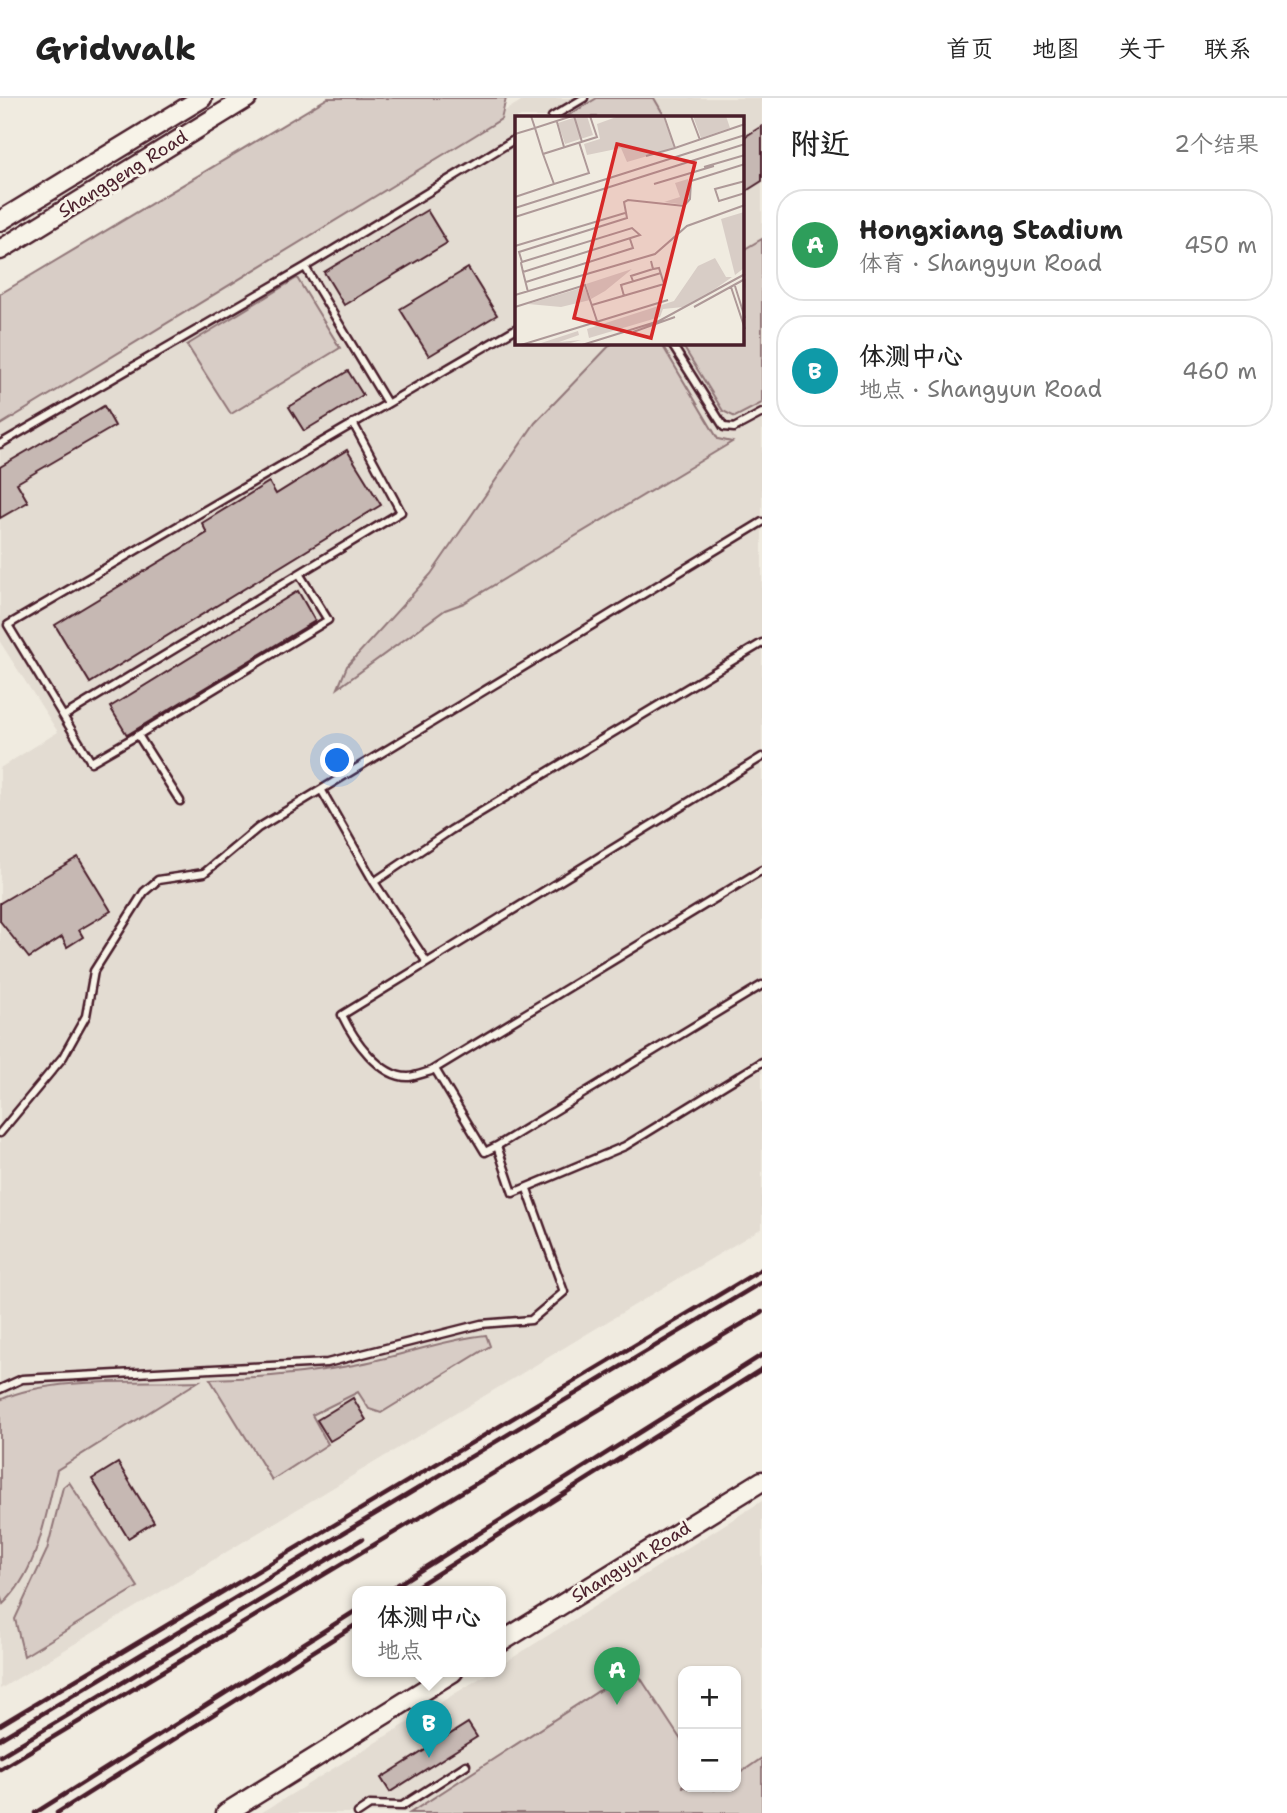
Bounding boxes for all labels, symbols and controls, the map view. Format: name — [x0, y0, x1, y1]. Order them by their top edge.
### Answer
text: Gridwalk — [35, 26, 196, 71]
text: 首页 — [946, 33, 994, 65]
text: 地图 — [1032, 33, 1080, 65]
text: 关于 — [1118, 33, 1166, 65]
text: 联系 — [1204, 33, 1252, 65]
inset map — [515, 116, 744, 345]
text: 附近 — [790, 123, 850, 164]
street label: Shanggeng Road — [54, 125, 192, 223]
text: 2个结果 — [1174, 129, 1259, 159]
text: Hongxiang Stadium — [859, 212, 1123, 247]
text: A — [806, 230, 824, 260]
text: 450 m — [1184, 230, 1257, 260]
text: 体育 · Shangyun Road — [859, 248, 1102, 278]
text: 体测中心 — [859, 338, 963, 373]
text: B — [808, 356, 822, 386]
text: 460 m — [1182, 356, 1257, 386]
text: 地点 · Shangyun Road — [859, 374, 1102, 404]
your location — [320, 743, 354, 777]
street label: Shangyun Road — [567, 1516, 695, 1608]
popup — [352, 1586, 506, 1677]
text: 体测中心 — [377, 1599, 481, 1634]
text: 地点 — [377, 1635, 423, 1665]
pin: A — [594, 1647, 640, 1705]
map controls — [678, 1666, 741, 1792]
button: + — [678, 1666, 741, 1729]
pin: B — [406, 1700, 452, 1758]
button: − — [678, 1729, 741, 1792]

